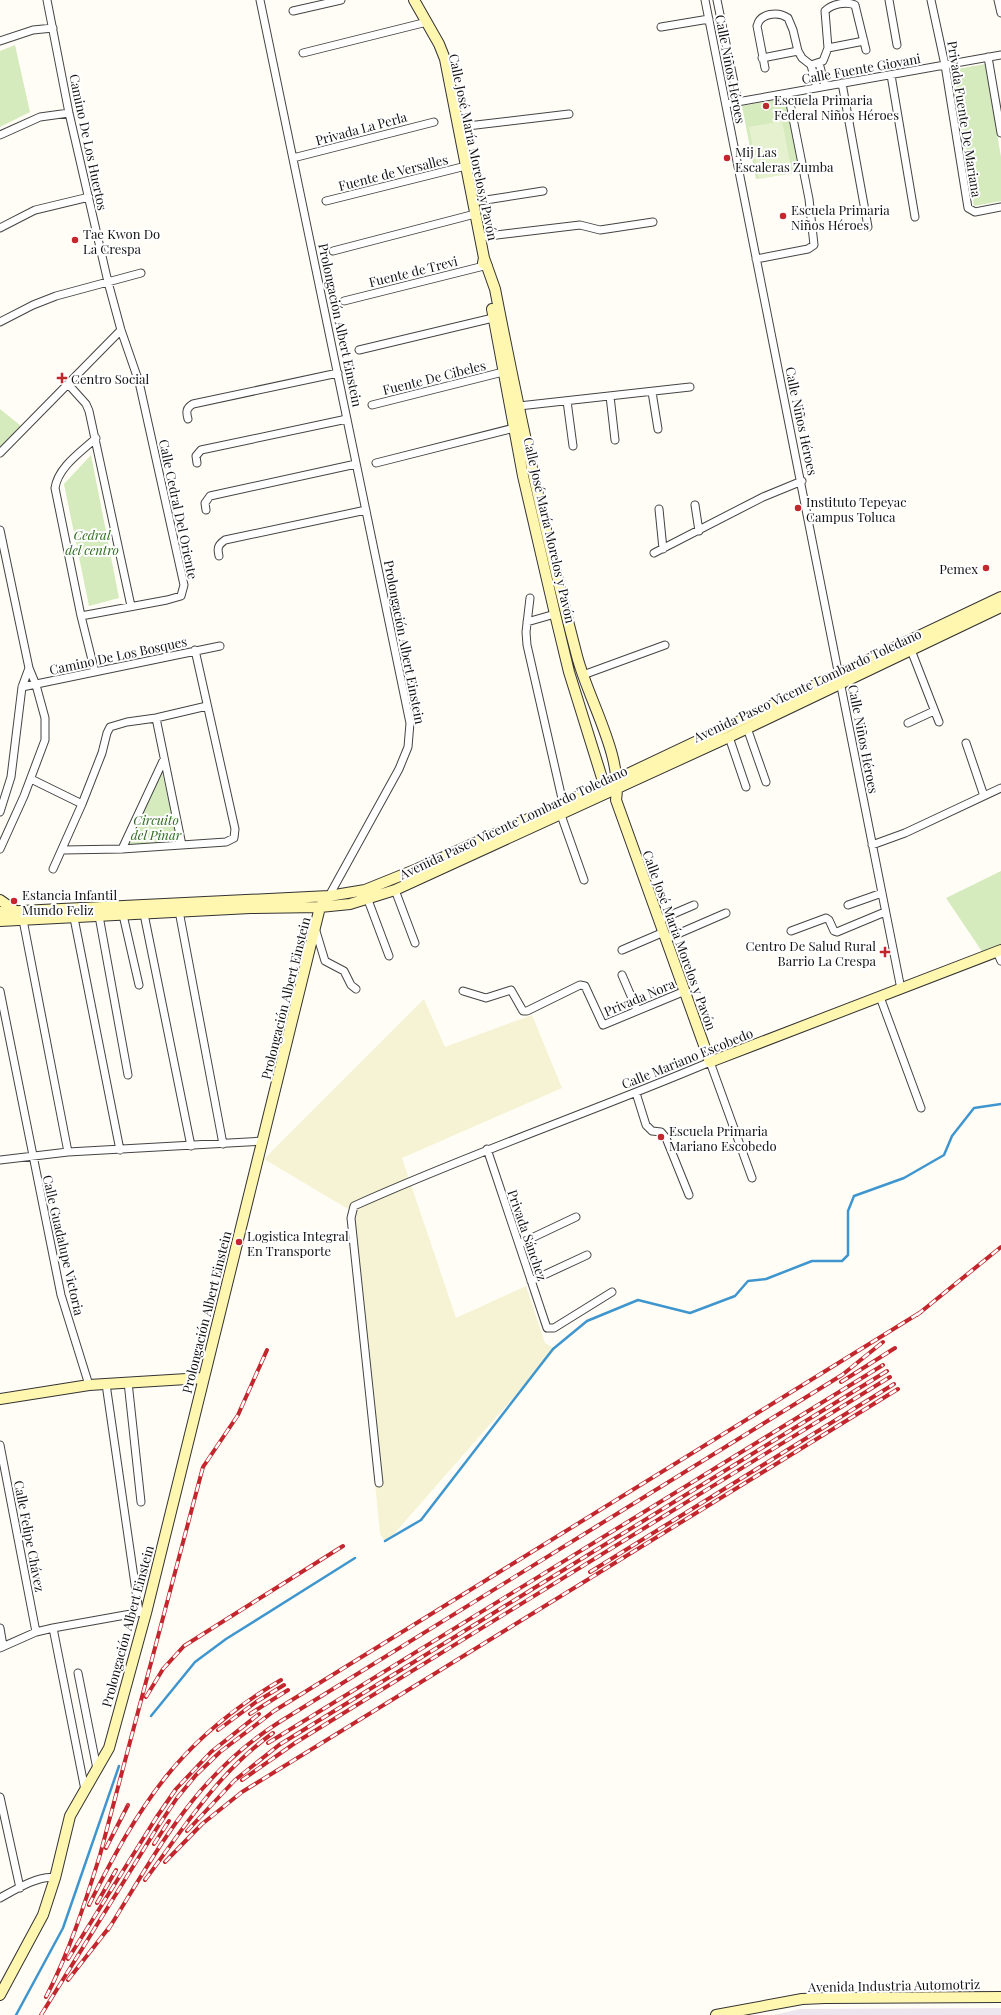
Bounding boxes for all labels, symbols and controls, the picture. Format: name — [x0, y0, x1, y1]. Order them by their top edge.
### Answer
street label: Calle Niños Héroes — [712, 13, 750, 125]
street label: Privada Fuente De Mariana — [944, 40, 986, 199]
street label: Calle Fuente Giovani — [800, 49, 922, 87]
street label: Calle José María Morelos y Pavón — [446, 52, 502, 242]
street label: Camino De Los Huertos — [66, 72, 112, 212]
place label: Escuela Primaria Federal Niños Héroes — [774, 91, 899, 123]
marker: Escuela Primaria Federal Niños Héroes — [761, 101, 771, 111]
street label: Privada La Perla — [313, 107, 409, 148]
place label: Mij Las Escaleras Zumba — [735, 143, 834, 175]
street label: Fuente de Versalles — [336, 150, 450, 194]
marker: Mij Las Escaleras Zumba — [722, 153, 732, 163]
place label: Escuela Primaria Niños Héroes — [791, 201, 890, 233]
marker: Escuela Primaria Niños Héroes — [778, 211, 788, 221]
place label: Tae Kwon Do La Crespa — [83, 225, 160, 257]
marker: Tae Kwon Do La Crespa — [70, 235, 80, 245]
street label: Prolongación Albert Einstein — [315, 242, 367, 409]
street label: Fuente de Trevi — [367, 252, 459, 290]
street label: Fuente De Cibeles — [381, 356, 487, 398]
street label: Calle Niños Héroes — [782, 365, 822, 477]
place label: Centro Social — [71, 370, 150, 387]
marker: Centro Social — [56, 372, 68, 384]
street label: Calle José María Morelos y Pavón — [520, 435, 580, 625]
street label: Calle Cedral Del Oriente — [156, 438, 202, 581]
place label: Instituto Tepeyac Campus Toluca — [806, 493, 907, 525]
marker: Instituto Tepeyac Campus Toluca — [793, 503, 803, 513]
park label: Cedral del centro — [65, 526, 119, 558]
street label: Prolongación Albert Einstein — [381, 559, 429, 726]
place label: Pemex — [939, 560, 978, 577]
marker: Pemex — [981, 563, 991, 573]
street label: Avenida Paseo Vicente Lombardo Toledano — [689, 625, 924, 746]
street label: Camino De Los Bosques — [48, 632, 189, 678]
street label: Calle Niños Héroes — [845, 683, 883, 795]
street label: Avenida Paseo Vicente Lombardo Toledano — [395, 762, 630, 883]
park label: Circuito del Pinar — [131, 811, 182, 843]
street label: Calle José María Morelos y Pavón — [639, 848, 721, 1033]
place label: Estancia Infantil Mundo Feliz — [22, 886, 117, 918]
marker: Estancia Infantil Mundo Feliz — [9, 896, 19, 906]
street label: Prolongación Albert Einstein — [257, 915, 313, 1081]
place label: Centro De Salud Rural Barrio La Crespa — [746, 937, 877, 969]
marker: Centro De Salud Rural Barrio La Crespa — [879, 946, 891, 958]
street label: Privada Nora — [601, 974, 678, 1020]
street label: Calle Mariano Escobedo — [619, 1024, 755, 1092]
place label: Escuela Primaria Mariano Escobedo — [669, 1122, 777, 1154]
marker: Escuela Primaria Mariano Escobedo — [656, 1132, 666, 1142]
street label: Calle Guadalupe Victoria — [40, 1173, 89, 1317]
street label: Privada Sánchez — [504, 1187, 552, 1283]
place label: Logistica Integral En Transporte — [247, 1227, 349, 1259]
street label: Prolongación Albert Einstein — [178, 1229, 234, 1395]
marker: Logistica Integral En Transporte — [234, 1237, 244, 1247]
street label: Calle Felipe Chávez — [11, 1479, 49, 1593]
street label: Prolongación Albert Einstein — [97, 1543, 157, 1709]
street label: Avenida Industria Automotriz — [807, 1975, 980, 1995]

